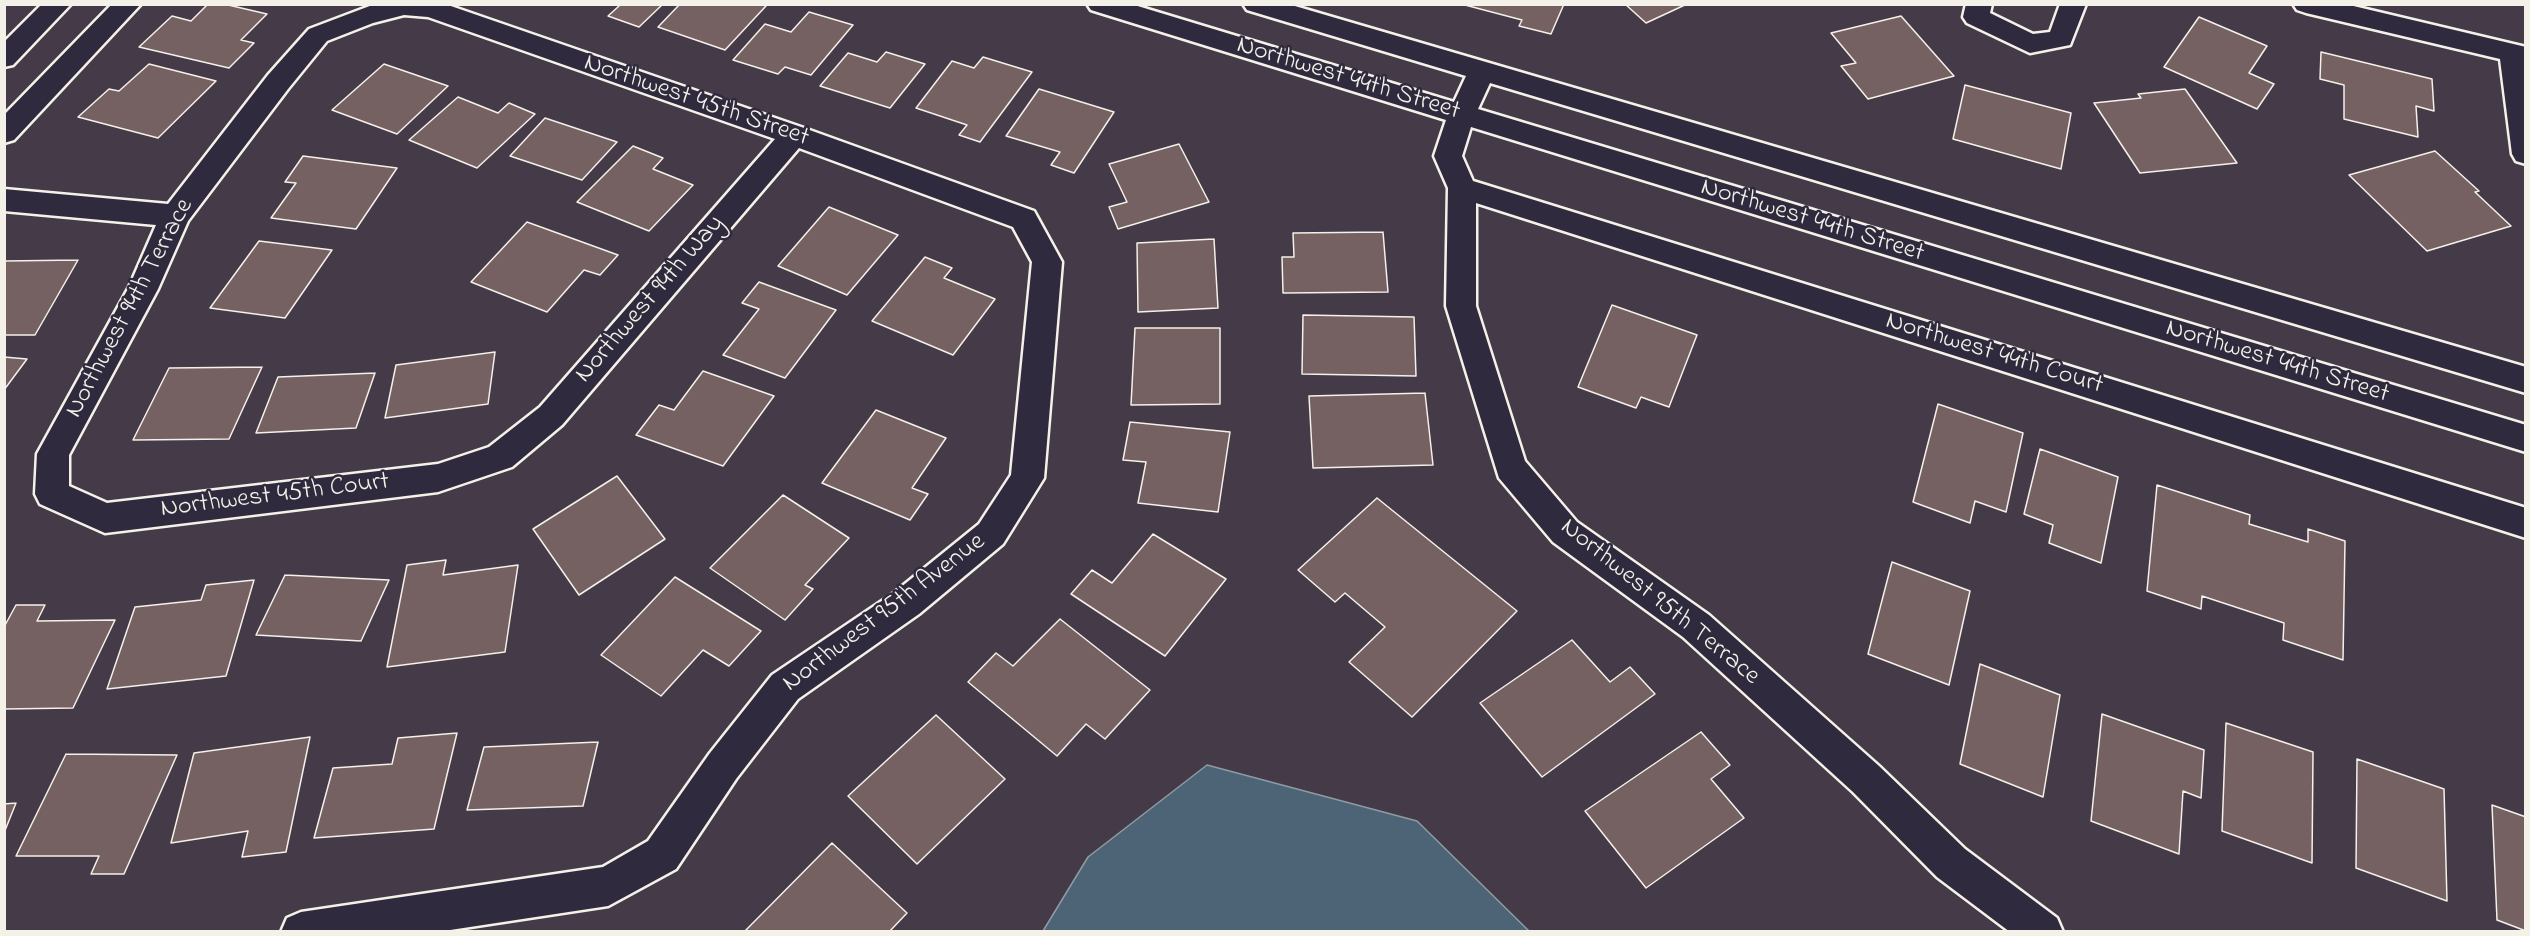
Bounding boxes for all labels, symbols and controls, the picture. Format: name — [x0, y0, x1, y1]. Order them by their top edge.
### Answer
street label: Northwest 44th Street — [1233, 31, 1463, 129]
street label: Northwest 45th Street — [579, 49, 813, 155]
street label: Northwest 44th Street — [1697, 173, 1927, 271]
street label: Northwest 94th Terrace — [60, 194, 202, 424]
street label: Northwest 94th Way — [570, 210, 732, 390]
street label: Northwest 44th Court — [1881, 307, 2107, 403]
street label: Northwest 44th Street — [2162, 314, 2392, 412]
street label: Northwest 45th Court — [159, 468, 391, 526]
street label: Northwest 95th Terrace — [1553, 513, 1765, 693]
street label: Northwest 95th Avenue — [778, 528, 992, 700]

